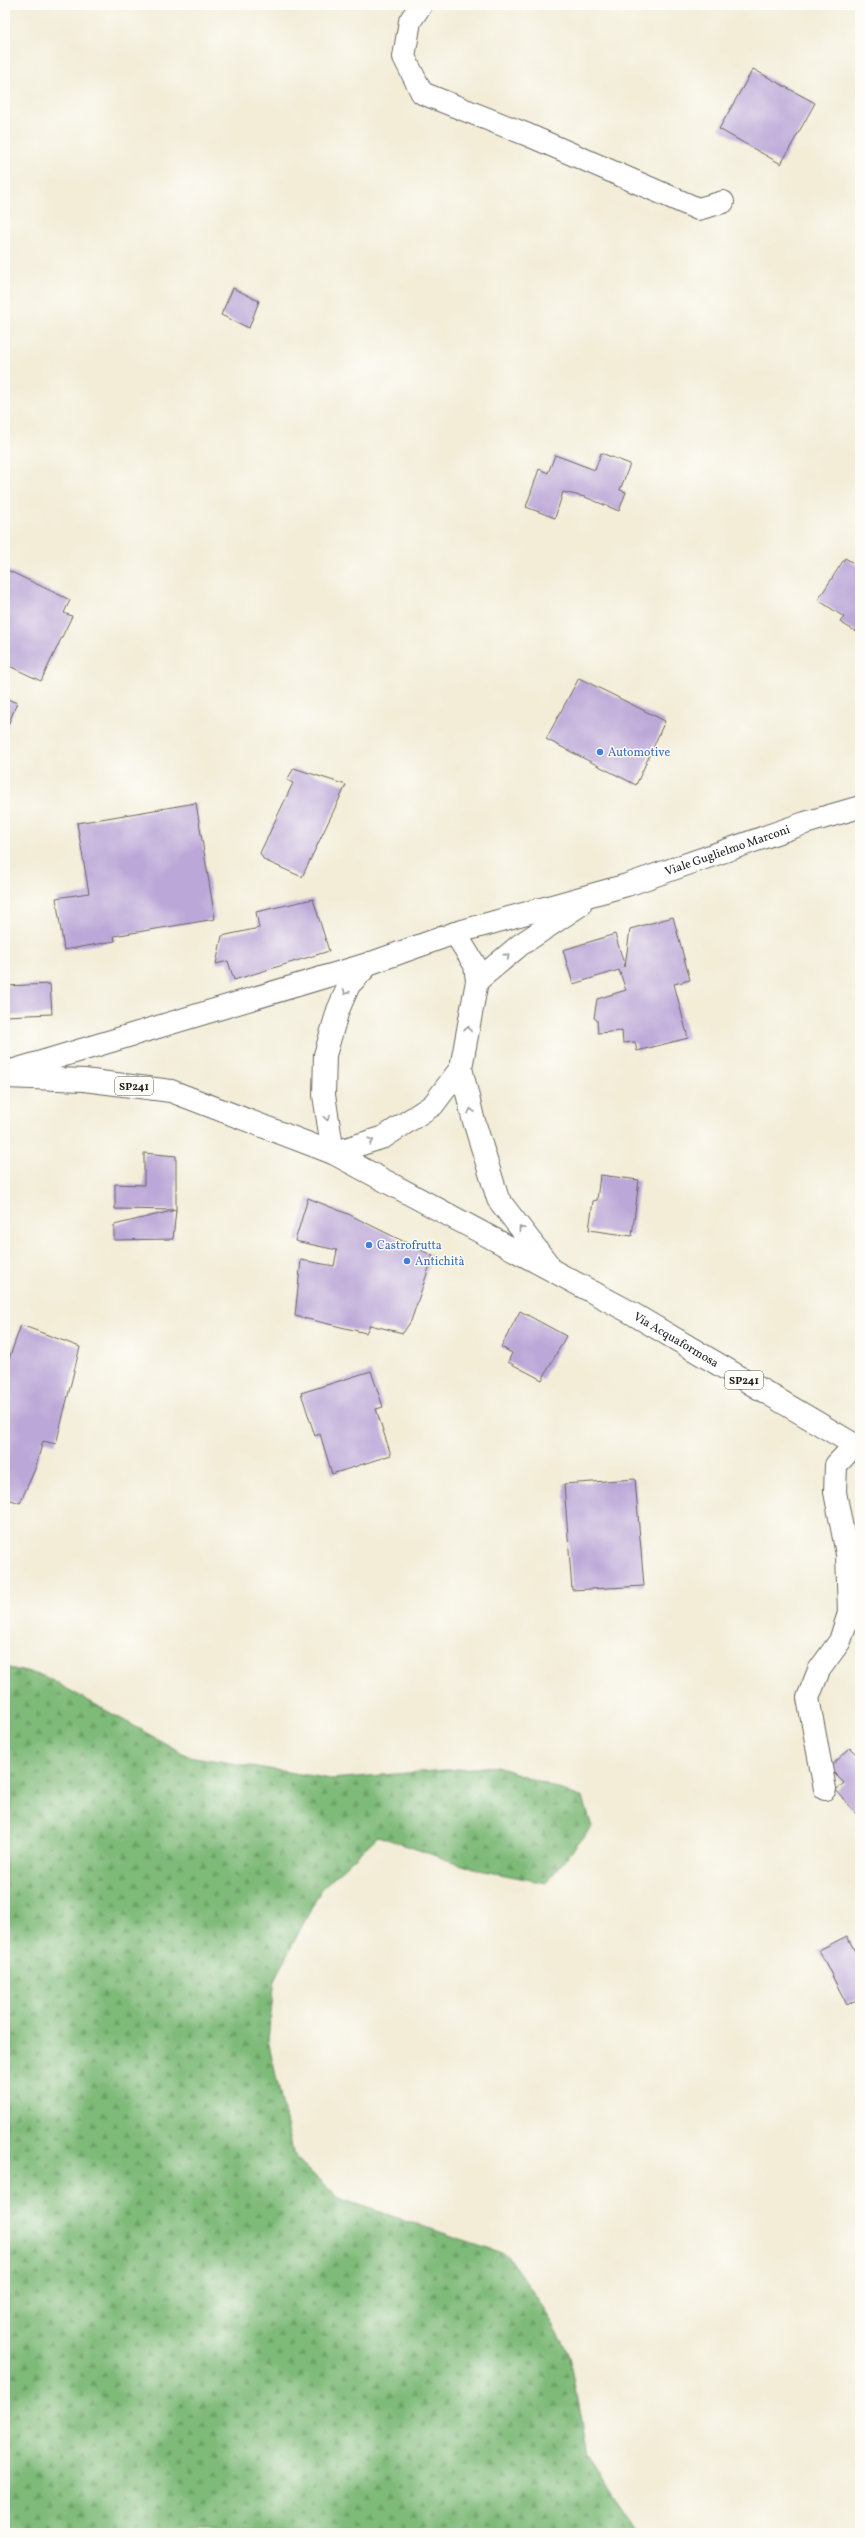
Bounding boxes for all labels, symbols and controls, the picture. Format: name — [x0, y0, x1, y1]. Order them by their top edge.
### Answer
place label: Automotive — [608, 745, 670, 761]
marker: Automotive — [595, 747, 605, 757]
street label: Viale Guglielmo Marconi — [663, 822, 793, 880]
one-way arrow — [502, 953, 509, 960]
one-way arrow — [343, 988, 351, 995]
one-way arrow — [463, 1026, 472, 1032]
road number: SP241 — [115, 1077, 153, 1095]
one-way arrow — [467, 1108, 475, 1114]
one-way arrow — [322, 1115, 331, 1121]
one-way arrow — [367, 1137, 374, 1146]
one-way arrow — [519, 1226, 526, 1233]
place label: Castrofrutta — [377, 1238, 442, 1254]
marker: Castrofrutta — [364, 1240, 374, 1250]
place label: Antichità — [415, 1254, 464, 1270]
marker: Antichità — [402, 1256, 412, 1266]
street label: Via Acquaformosa — [630, 1309, 721, 1372]
road number: SP241 — [725, 1371, 763, 1389]

